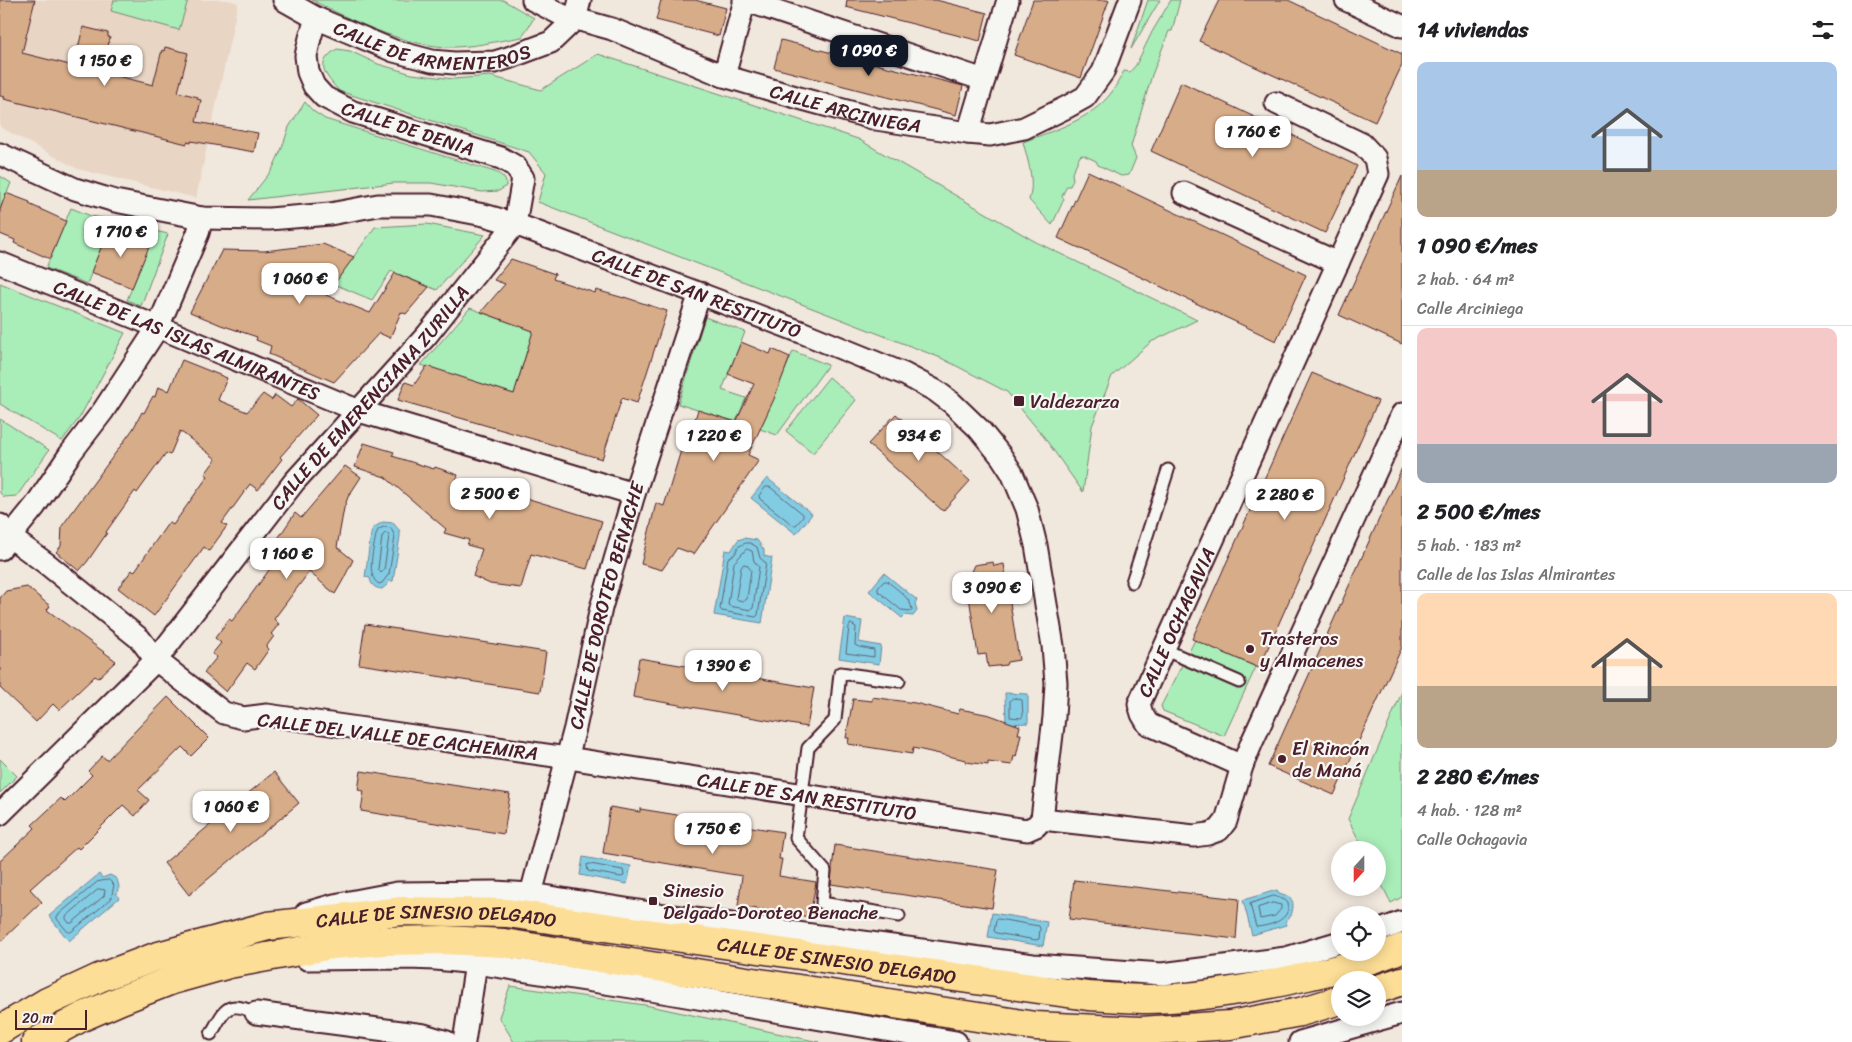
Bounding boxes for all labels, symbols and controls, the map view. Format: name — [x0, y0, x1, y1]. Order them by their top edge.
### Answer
street label: CALLE DE ARMENTEROS — [328, 11, 536, 80]
text: 14 viviendas — [1417, 11, 1529, 49]
icon: filters — [1809, 16, 1837, 44]
pin: 1 090 € — [823, 34, 915, 77]
text: 1 090 € — [841, 36, 897, 65]
pin: 1 150 € — [59, 44, 151, 87]
text: 1 150 € — [79, 46, 131, 75]
street label: CALLE ARCINIEGA — [766, 74, 923, 143]
street label: CALLE DE DENIA — [337, 92, 478, 165]
icon: home — [1582, 95, 1672, 185]
pin: 1 760 € — [1207, 116, 1299, 158]
text: 1 760 € — [1226, 117, 1280, 146]
pin: 1 710 € — [75, 216, 167, 258]
text: 1 710 € — [95, 217, 147, 246]
text: 1 090 €/mes — [1417, 227, 1537, 265]
street label: CALLE DE SAN RESTITUTO — [587, 239, 806, 348]
pin: 1 060 € — [254, 262, 346, 305]
text: 1 060 € — [272, 264, 328, 293]
text: 2 hab. · 64 m² — [1417, 265, 1515, 294]
street label: CALLE DE LAS ISLAS ALMIRANTES — [48, 270, 325, 410]
street label: CALLE DE EMERENCIANA ZURILLA — [262, 278, 478, 517]
text: Calle Arciniega — [1417, 294, 1523, 323]
icon: home — [1582, 360, 1672, 450]
place label: Valdezarza — [1030, 385, 1120, 418]
marker: Valdezarza — [1012, 394, 1026, 408]
pin: 1 220 € — [668, 420, 760, 462]
pin: 934 € — [884, 420, 954, 462]
text: 1 220 € — [687, 421, 741, 450]
text: 934 € — [897, 421, 941, 450]
street label: CALLE DE DOROTEO BENACHE — [559, 476, 654, 732]
pin: 2 500 € — [444, 478, 536, 520]
pin: 2 280 € — [1239, 478, 1331, 521]
text: 2 500 € — [461, 479, 519, 508]
text: 2 280 € — [1256, 480, 1314, 509]
text: 2 500 €/mes — [1417, 493, 1540, 531]
text: 5 hab. · 183 m² — [1417, 531, 1521, 560]
pin: 1 160 € — [241, 538, 333, 580]
text: 1 160 € — [261, 539, 313, 568]
street label: CALLE OCHAGAVIA — [1128, 542, 1225, 703]
text: Calle de las Islas Almirantes — [1417, 560, 1615, 589]
pin: 3 090 € — [946, 572, 1038, 614]
text: 3 090 € — [963, 573, 1021, 602]
place label: Trasteros y Almacenes — [1260, 622, 1363, 677]
icon: home — [1582, 625, 1672, 715]
marker: Trasteros y Almacenes — [1244, 643, 1256, 655]
pin: 1 390 € — [677, 650, 769, 692]
text: 1 390 € — [696, 651, 750, 680]
street label: CALLE DEL VALLE DE CACHEMIRA — [256, 703, 540, 770]
place label: El Rincón de Maná — [1292, 732, 1369, 787]
marker: El Rincón de Maná — [1276, 753, 1288, 765]
text: 2 280 €/mes — [1417, 758, 1539, 796]
street label: CALLE DE SAN RESTITUTO — [695, 763, 919, 830]
pin: 1 060 € — [185, 790, 277, 833]
text: 1 060 € — [203, 792, 259, 821]
text: 4 hab. · 128 m² — [1417, 796, 1522, 825]
pin: 1 750 € — [667, 812, 759, 855]
text: 1 750 € — [686, 814, 740, 843]
text: Calle Ochagavia — [1417, 825, 1527, 854]
north arrow — [1331, 841, 1386, 896]
map controls — [1331, 841, 1386, 1026]
place label: Sinesio Delgado-Doroteo Benache — [663, 874, 878, 929]
street label: CALLE DE SINESIO DELGADO — [314, 895, 559, 938]
marker: Sinesio Delgado-Doroteo Benache — [647, 895, 659, 907]
button: locate — [1331, 906, 1386, 961]
street label: CALLE DE SINESIO DELGADO — [715, 927, 959, 994]
button: layers — [1331, 971, 1386, 1026]
text: 20 m — [22, 1006, 53, 1031]
scale bar — [15, 1007, 88, 1030]

